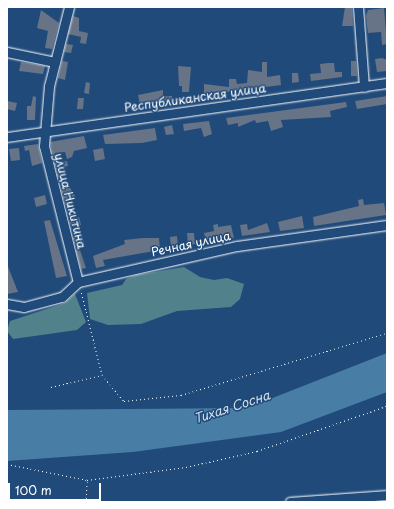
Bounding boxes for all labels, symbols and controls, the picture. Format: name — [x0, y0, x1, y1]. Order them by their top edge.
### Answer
street label: Республиканская улица — [123, 81, 267, 115]
street label: улица Никитина — [51, 152, 89, 250]
street label: Речная улица — [150, 228, 232, 260]
water label: Тихая Сосна — [192, 387, 272, 427]
scale bar — [10, 475, 103, 501]
text: 100 m — [15, 481, 52, 499]

